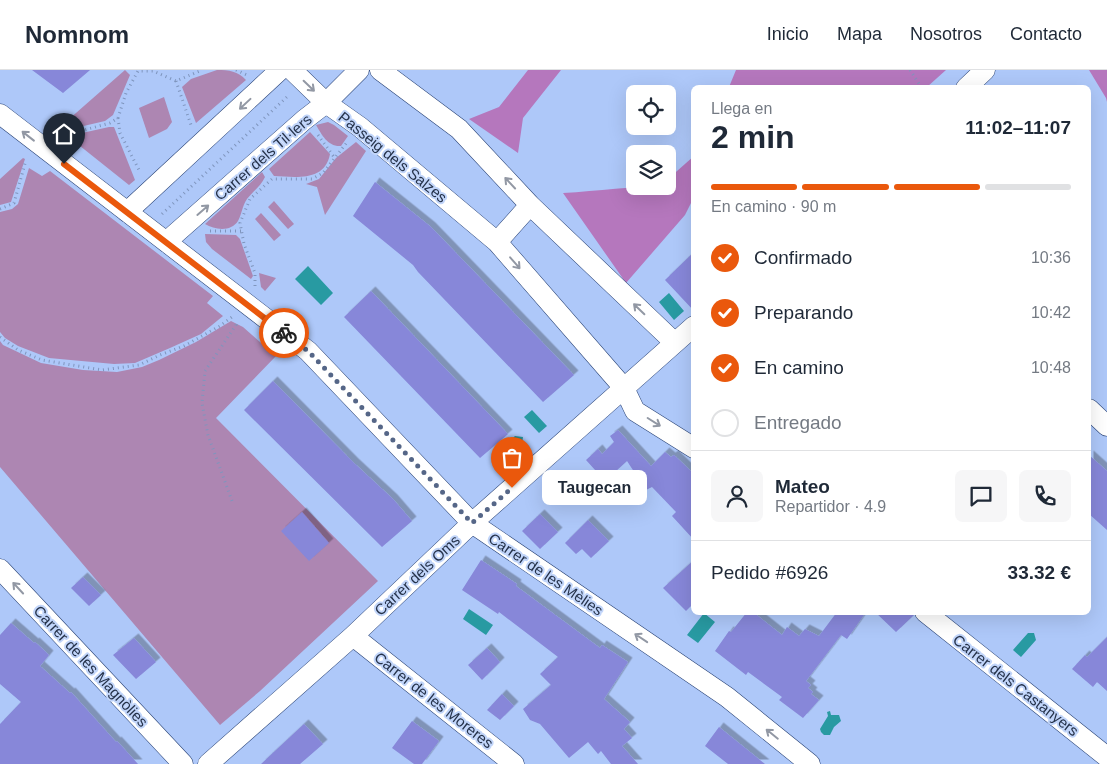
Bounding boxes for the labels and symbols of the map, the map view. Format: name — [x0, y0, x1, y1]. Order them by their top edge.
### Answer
one-way arrow — [303, 80, 315, 93]
one-way arrow — [238, 98, 251, 110]
street label: Passeig dels Salzes — [335, 108, 451, 206]
street label: Carrer dels Til·lers — [211, 110, 315, 204]
pin — [43, 113, 85, 164]
one-way arrow — [22, 130, 35, 141]
one-way arrow — [504, 177, 516, 190]
one-way arrow — [196, 204, 209, 216]
one-way arrow — [509, 256, 520, 269]
one-way arrow — [633, 303, 645, 315]
courier — [259, 308, 309, 358]
one-way arrow — [646, 418, 660, 428]
pin — [491, 437, 533, 488]
callout: Taugecan — [542, 470, 647, 506]
street label: Carrer de les Mèlies — [486, 529, 606, 619]
street label: Carrer dels Oms — [371, 531, 463, 619]
one-way arrow — [12, 581, 24, 594]
street label: Carrer de les Magnòlies — [30, 602, 152, 730]
street label: Carrer dels Castanyers — [950, 631, 1082, 739]
one-way arrow — [634, 633, 648, 643]
street label: Carrer de les Moreres — [371, 648, 497, 752]
one-way arrow — [766, 728, 779, 739]

